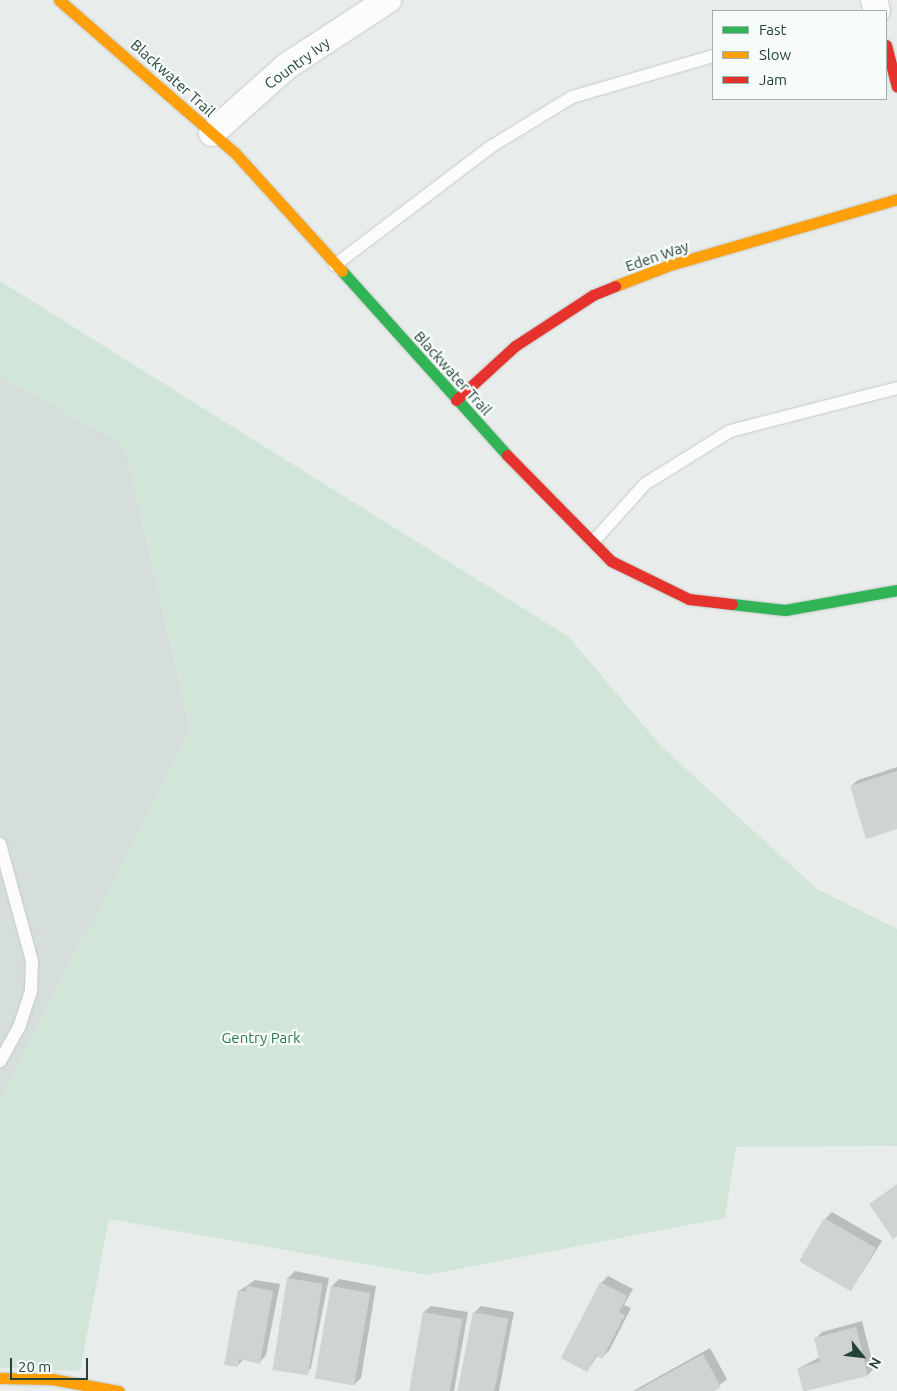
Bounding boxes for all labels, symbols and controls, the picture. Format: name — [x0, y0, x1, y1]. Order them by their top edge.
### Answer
legend — [712, 10, 887, 100]
text: Fast — [759, 21, 786, 38]
street label: Country Ivy — [261, 33, 333, 93]
street label: Blackwater Trail — [127, 35, 219, 121]
text: Slow — [759, 46, 791, 63]
text: Jam — [759, 71, 787, 88]
street label: Eden Way — [623, 237, 691, 275]
street label: Blackwater Trail — [410, 327, 496, 419]
park label: Gentry Park — [221, 1029, 301, 1047]
north arrow — [837, 1331, 887, 1381]
scale bar — [12, 1348, 90, 1380]
text: N — [866, 1355, 885, 1372]
text: 20 m — [18, 1358, 51, 1375]

